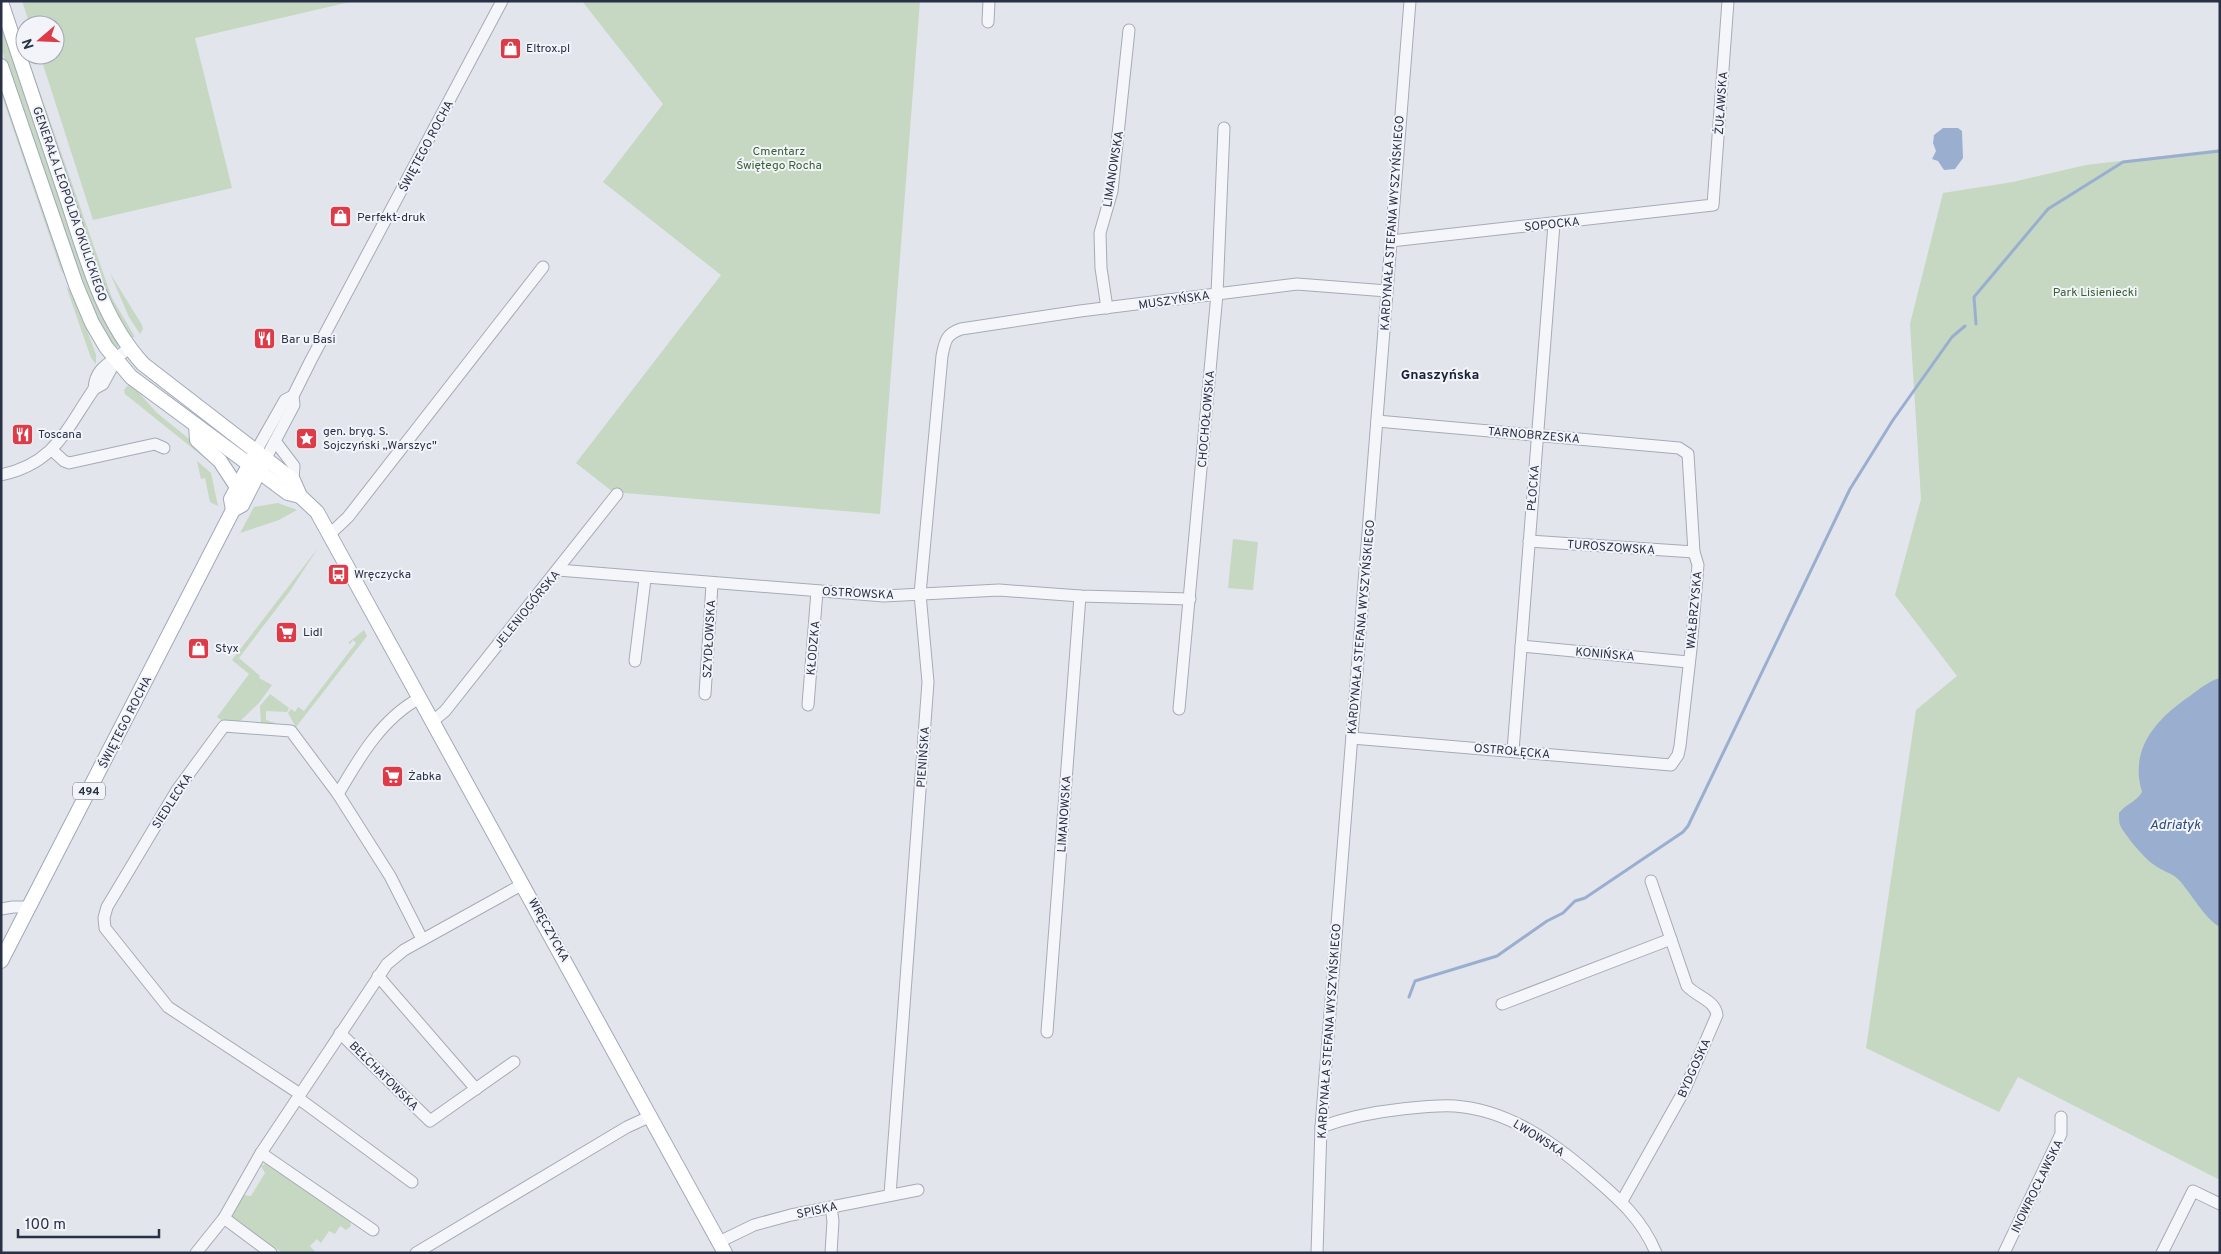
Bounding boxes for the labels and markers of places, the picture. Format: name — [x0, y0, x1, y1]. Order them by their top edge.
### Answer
shop icon: Eltrox.pl — [498, 36, 522, 60]
place label: Eltrox.pl — [526, 41, 570, 57]
shop icon: Perfekt-druk — [329, 205, 353, 229]
place label: Perfekt-druk — [357, 210, 426, 226]
restaurant icon: Bar u Basi — [253, 327, 277, 351]
place label: Bar u Basi — [281, 332, 335, 348]
restaurant icon: Toscana — [10, 422, 34, 446]
place label: gen. bryg. S. Sojczyński „Warszyc" — [323, 424, 437, 454]
place icon: gen. bryg. S. Sojczyński „Warszyc" — [295, 426, 319, 450]
place label: Toscana — [38, 427, 81, 443]
bus stop icon: Wręczycka — [326, 562, 350, 586]
place label: Wręczycka — [354, 567, 411, 583]
supermarket icon: Lidl — [275, 620, 299, 644]
place label: Lidl — [303, 625, 323, 641]
shop icon: Styx — [187, 636, 211, 660]
place label: Styx — [215, 641, 239, 657]
supermarket icon: Żabka — [380, 764, 404, 788]
place label: Żabka — [408, 769, 441, 785]

